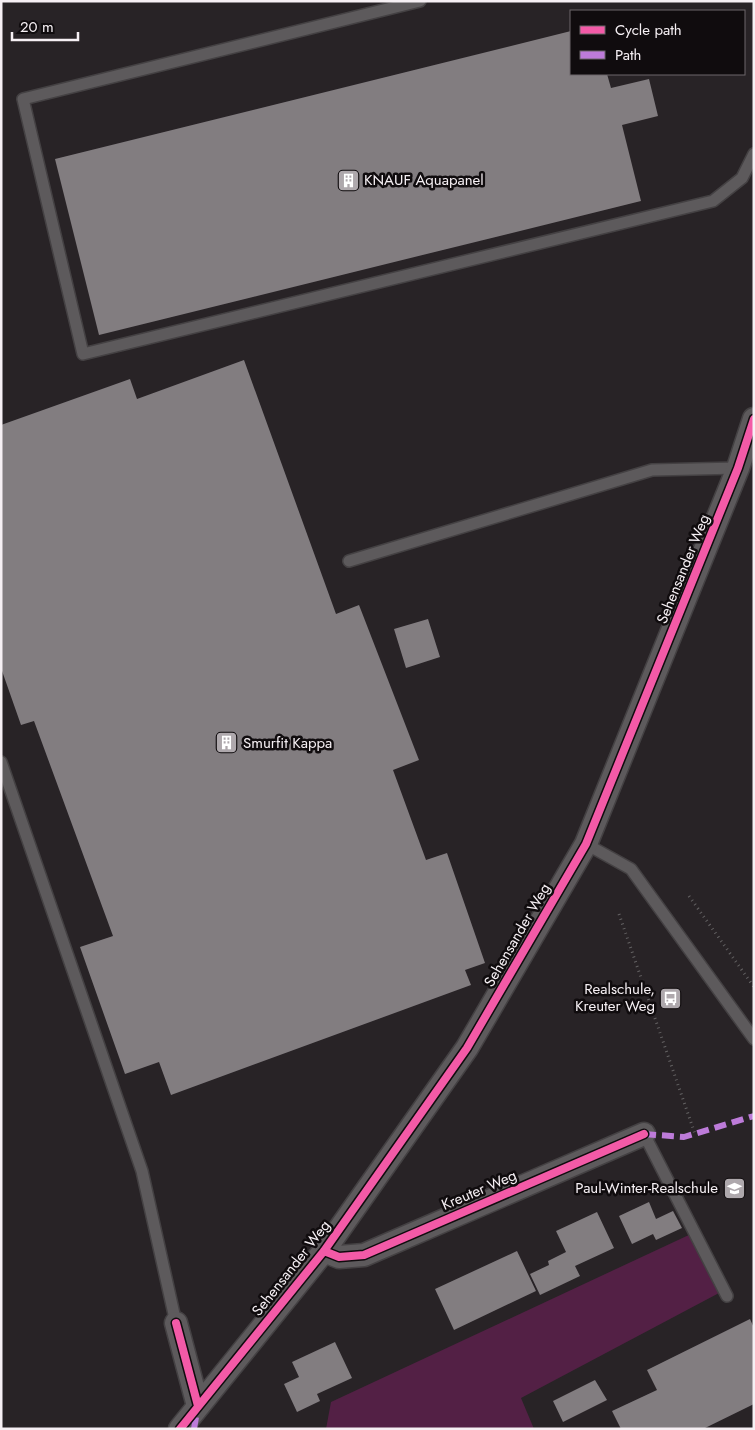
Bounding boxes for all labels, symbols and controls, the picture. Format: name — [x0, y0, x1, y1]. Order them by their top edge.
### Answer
scale bar — [12, 10, 79, 42]
legend — [570, 10, 745, 75]
text: 20 m — [20, 16, 54, 38]
text: Cycle path — [615, 19, 682, 41]
text: Path — [615, 44, 641, 66]
building icon: KNAUF Aquapanel — [336, 168, 360, 192]
place label: KNAUF Aquapanel — [364, 169, 484, 191]
street label: Sehensander Weg — [651, 511, 715, 627]
building icon: Smurfit Kappa — [215, 731, 239, 755]
place label: Smurfit Kappa — [243, 732, 332, 754]
street label: Sehensander Weg — [478, 879, 556, 991]
place label: Realschule, Kreuter Weg — [575, 978, 655, 1017]
bus stop icon: Realschule, Kreuter Weg — [659, 986, 683, 1010]
street label: Kreuter Weg — [438, 1164, 520, 1216]
school or university icon: Paul-Winter-Realschule — [722, 1176, 746, 1200]
place label: Paul-Winter-Realschule — [575, 1177, 718, 1199]
street label: Sehensander Weg — [246, 1215, 336, 1321]

